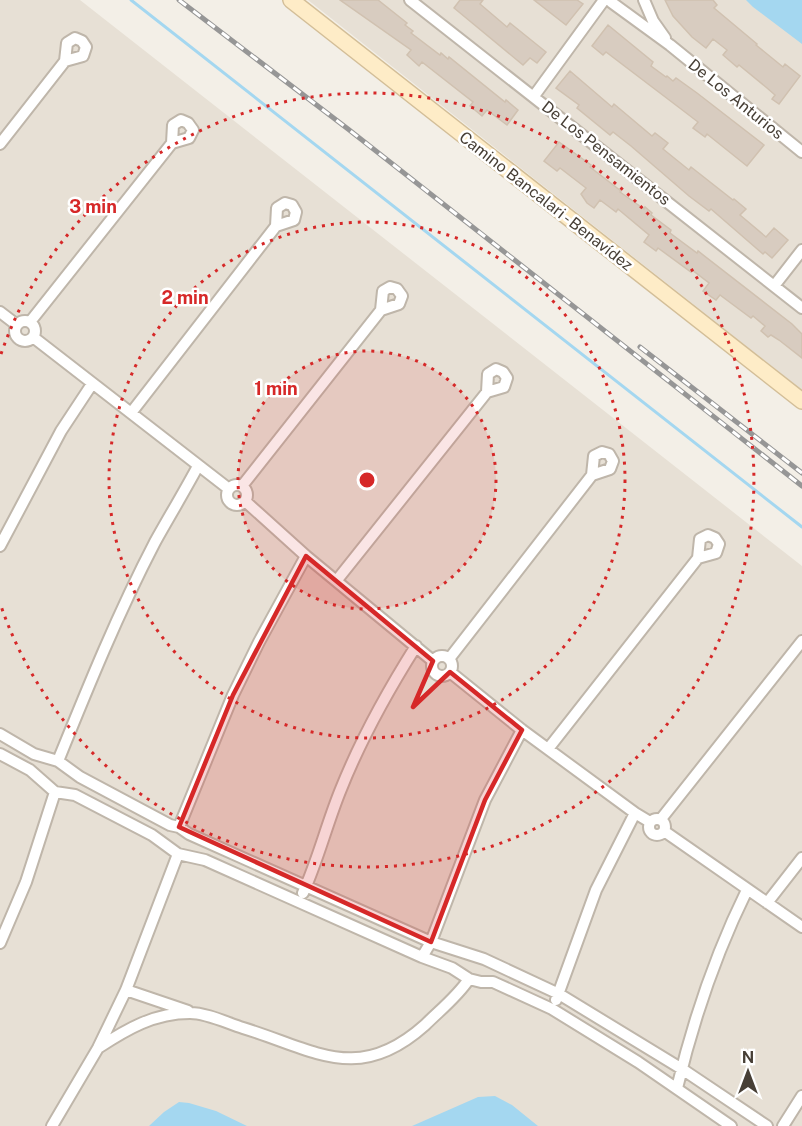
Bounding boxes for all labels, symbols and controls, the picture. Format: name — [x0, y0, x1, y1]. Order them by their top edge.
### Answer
street label: De Los Anturios — [685, 55, 787, 143]
street label: De Los Pensamientos — [538, 97, 674, 209]
street label: Camino Bancalari - Benavídez — [455, 127, 637, 275]
text: 3 min — [69, 196, 117, 217]
text: 2 min — [161, 287, 209, 308]
text: 1 min — [254, 378, 298, 399]
centre of rings — [357, 470, 377, 490]
north arrow — [718, 1042, 778, 1102]
text: N — [742, 1048, 754, 1067]

